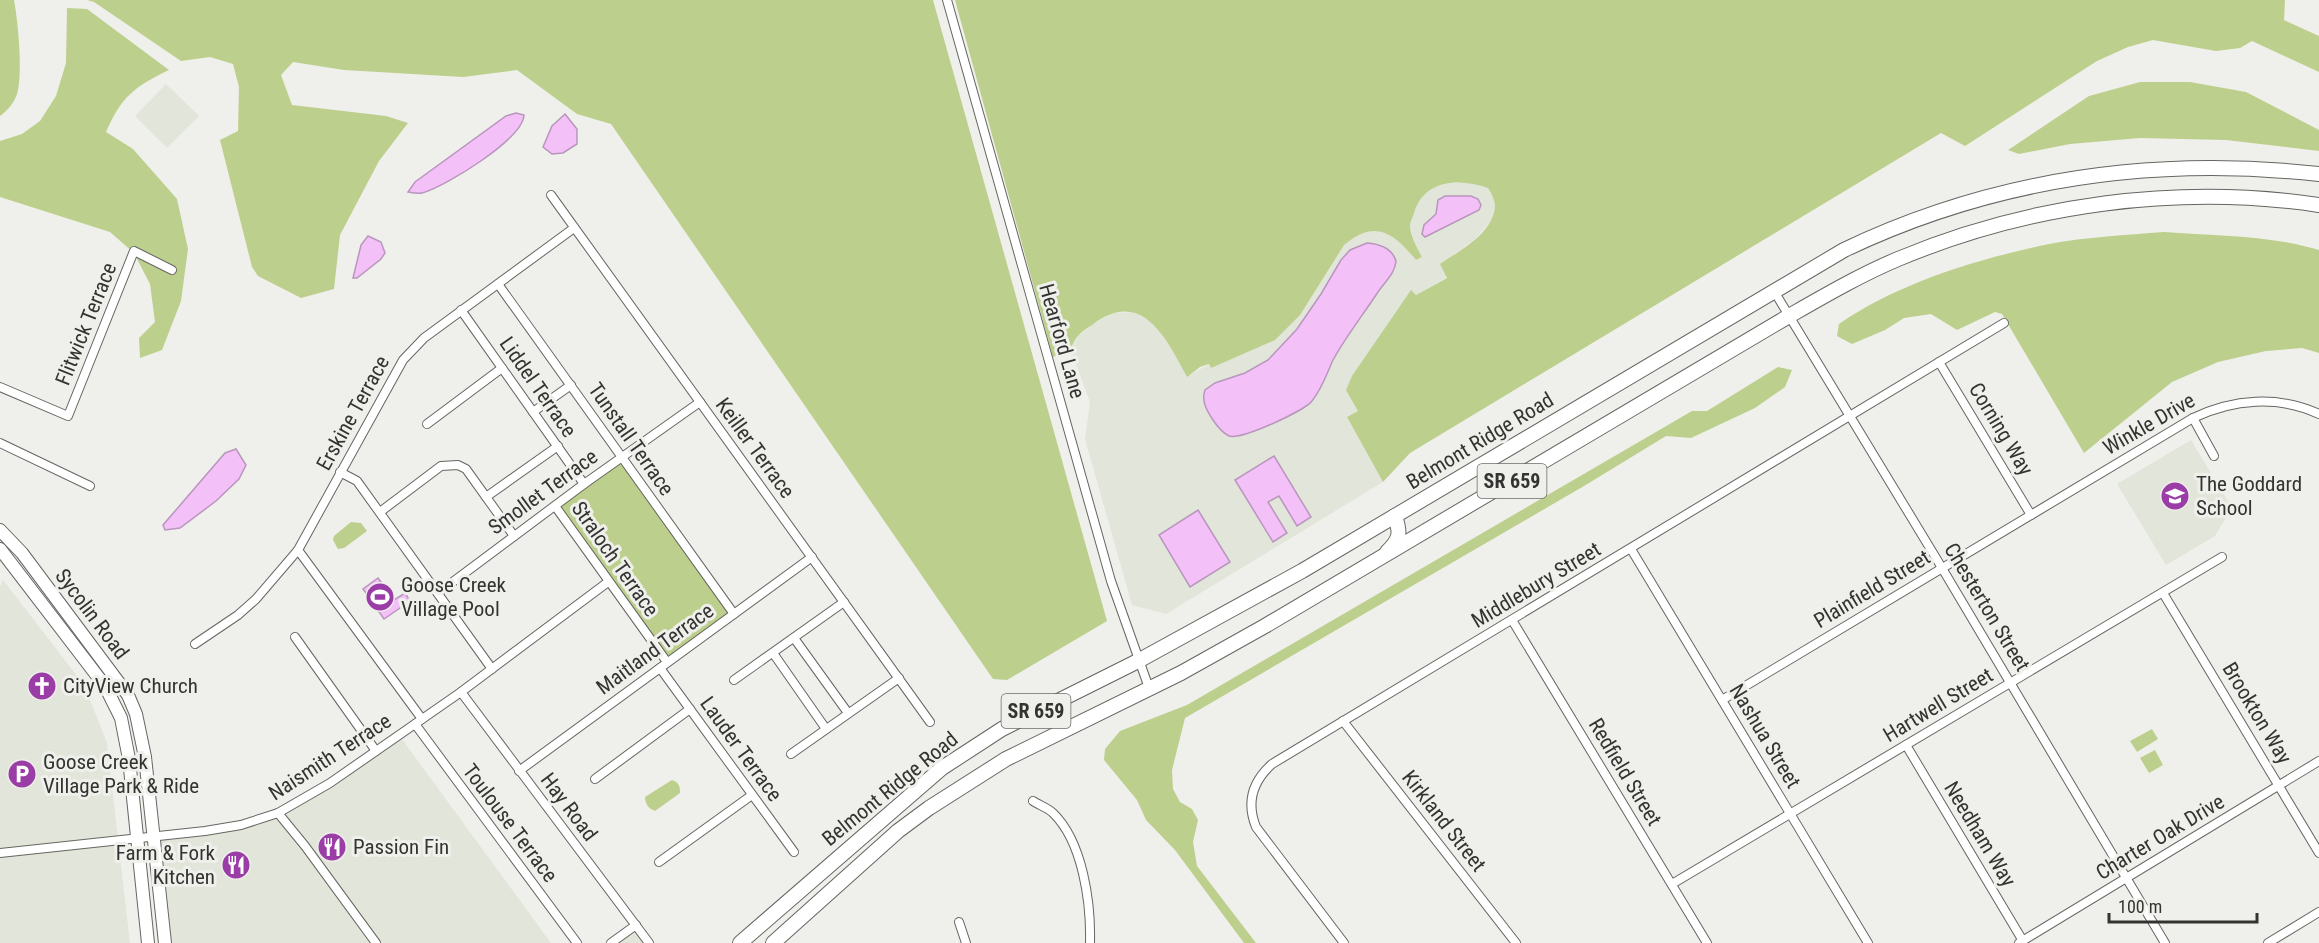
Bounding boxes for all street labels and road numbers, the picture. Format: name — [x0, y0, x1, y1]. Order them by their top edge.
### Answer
street label: Flitwick Terrace — [51, 259, 121, 389]
street label: Hearford Lane — [1034, 281, 1090, 401]
street label: Liddel Terrace — [495, 332, 581, 442]
street label: Erskine Terrace — [312, 352, 394, 474]
street label: Tunstall Terrace — [583, 378, 679, 500]
street label: Corning Way — [1964, 378, 2038, 480]
street label: Belmont Ridge Road — [1402, 388, 1558, 494]
street label: Winkle Drive — [2099, 388, 2199, 460]
street label: Keiller Terrace — [711, 393, 799, 503]
street label: Smollet Terrace — [484, 444, 602, 540]
road number: SR 659 — [1478, 464, 1546, 498]
street label: Straloch Terrace — [567, 497, 663, 621]
street label: Middlebury Street — [1467, 537, 1605, 633]
street label: Chesterton Street — [1939, 539, 2035, 675]
street label: Plainfield Street — [1810, 545, 1934, 633]
street label: Sycolin Road — [50, 564, 134, 664]
street label: Maitland Terrace — [592, 598, 718, 699]
street label: Brookton Way — [2217, 658, 2297, 768]
street label: Hartwell Street — [1879, 663, 1997, 747]
street label: Nashua Street — [1725, 680, 1805, 792]
street label: Lauder Terrace — [695, 692, 787, 806]
road number: SR 659 — [1002, 694, 1070, 728]
street label: Naismith Terrace — [264, 709, 396, 805]
street label: Redfield Street — [1584, 714, 1666, 830]
street label: Belmont Ridge Road — [817, 727, 963, 851]
street label: Toulouse Terrace — [458, 759, 562, 887]
street label: Kirkland Street — [1397, 766, 1491, 876]
street label: Hay Road — [536, 768, 602, 846]
street label: Needham Way — [1939, 777, 2021, 891]
street label: Charter Oak Drive — [2092, 789, 2229, 885]

